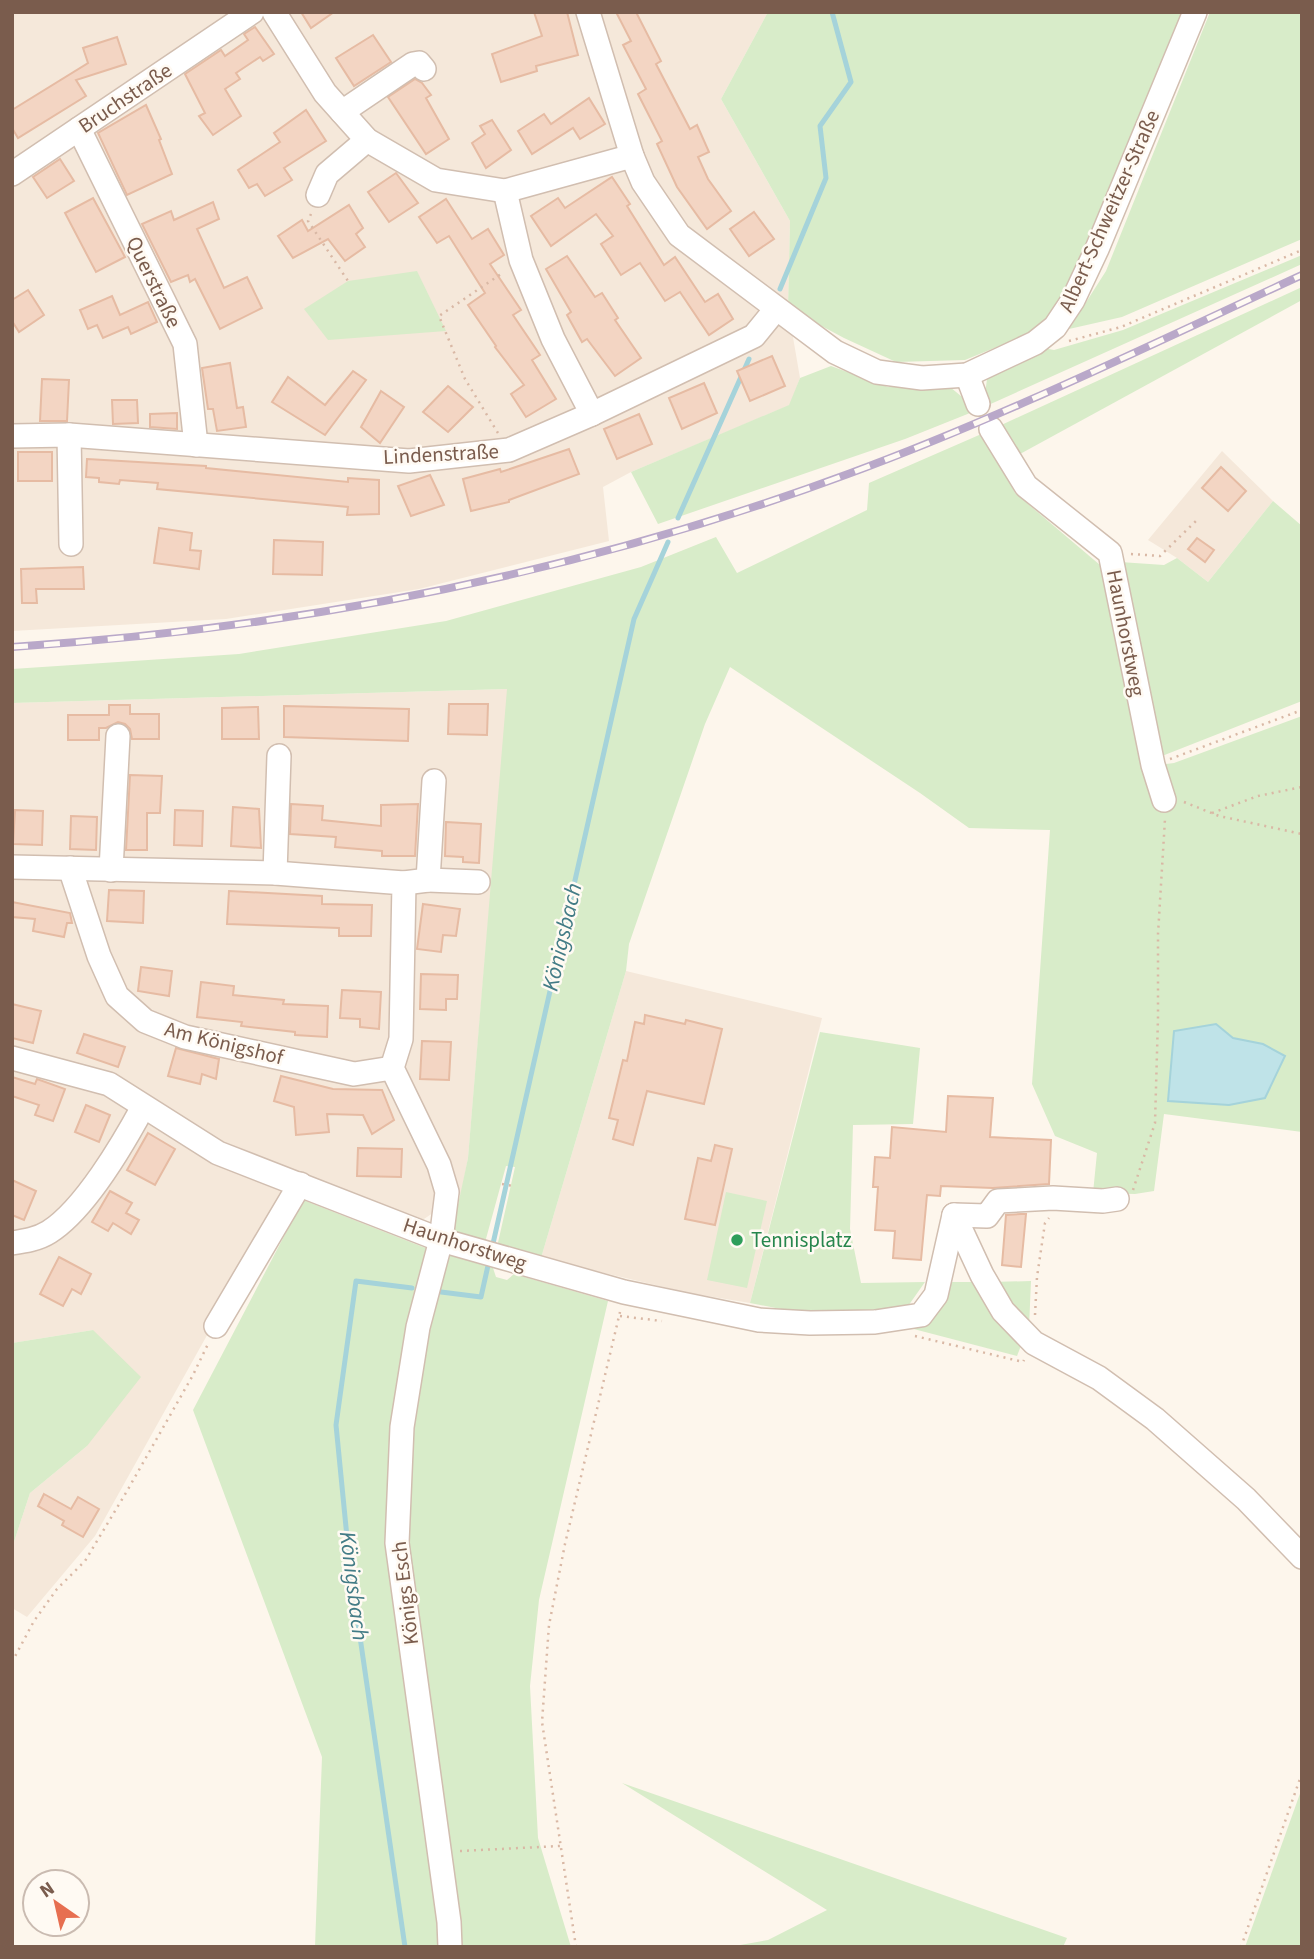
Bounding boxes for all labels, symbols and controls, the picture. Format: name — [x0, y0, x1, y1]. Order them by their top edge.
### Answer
street label: Bruchstraße — [72, 56, 178, 140]
street label: Albert-Schweitzer-Straße — [1051, 105, 1167, 317]
street label: Querstraße — [119, 231, 189, 333]
street label: Lindenstraße — [382, 436, 500, 472]
street label: Haunhorstweg — [1099, 567, 1153, 699]
water label: Königsbach — [534, 880, 590, 994]
street label: Am Königshof — [162, 1014, 287, 1072]
street label: Haunhorstweg — [399, 1210, 531, 1278]
place label: Tennisplatz — [751, 1225, 852, 1255]
marker: Tennisplatz — [729, 1232, 745, 1248]
water label: Königsbach — [331, 1529, 377, 1643]
street label: Königs Esch — [384, 1539, 426, 1647]
north arrow — [21, 1868, 91, 1938]
text: N — [35, 1875, 60, 1905]

